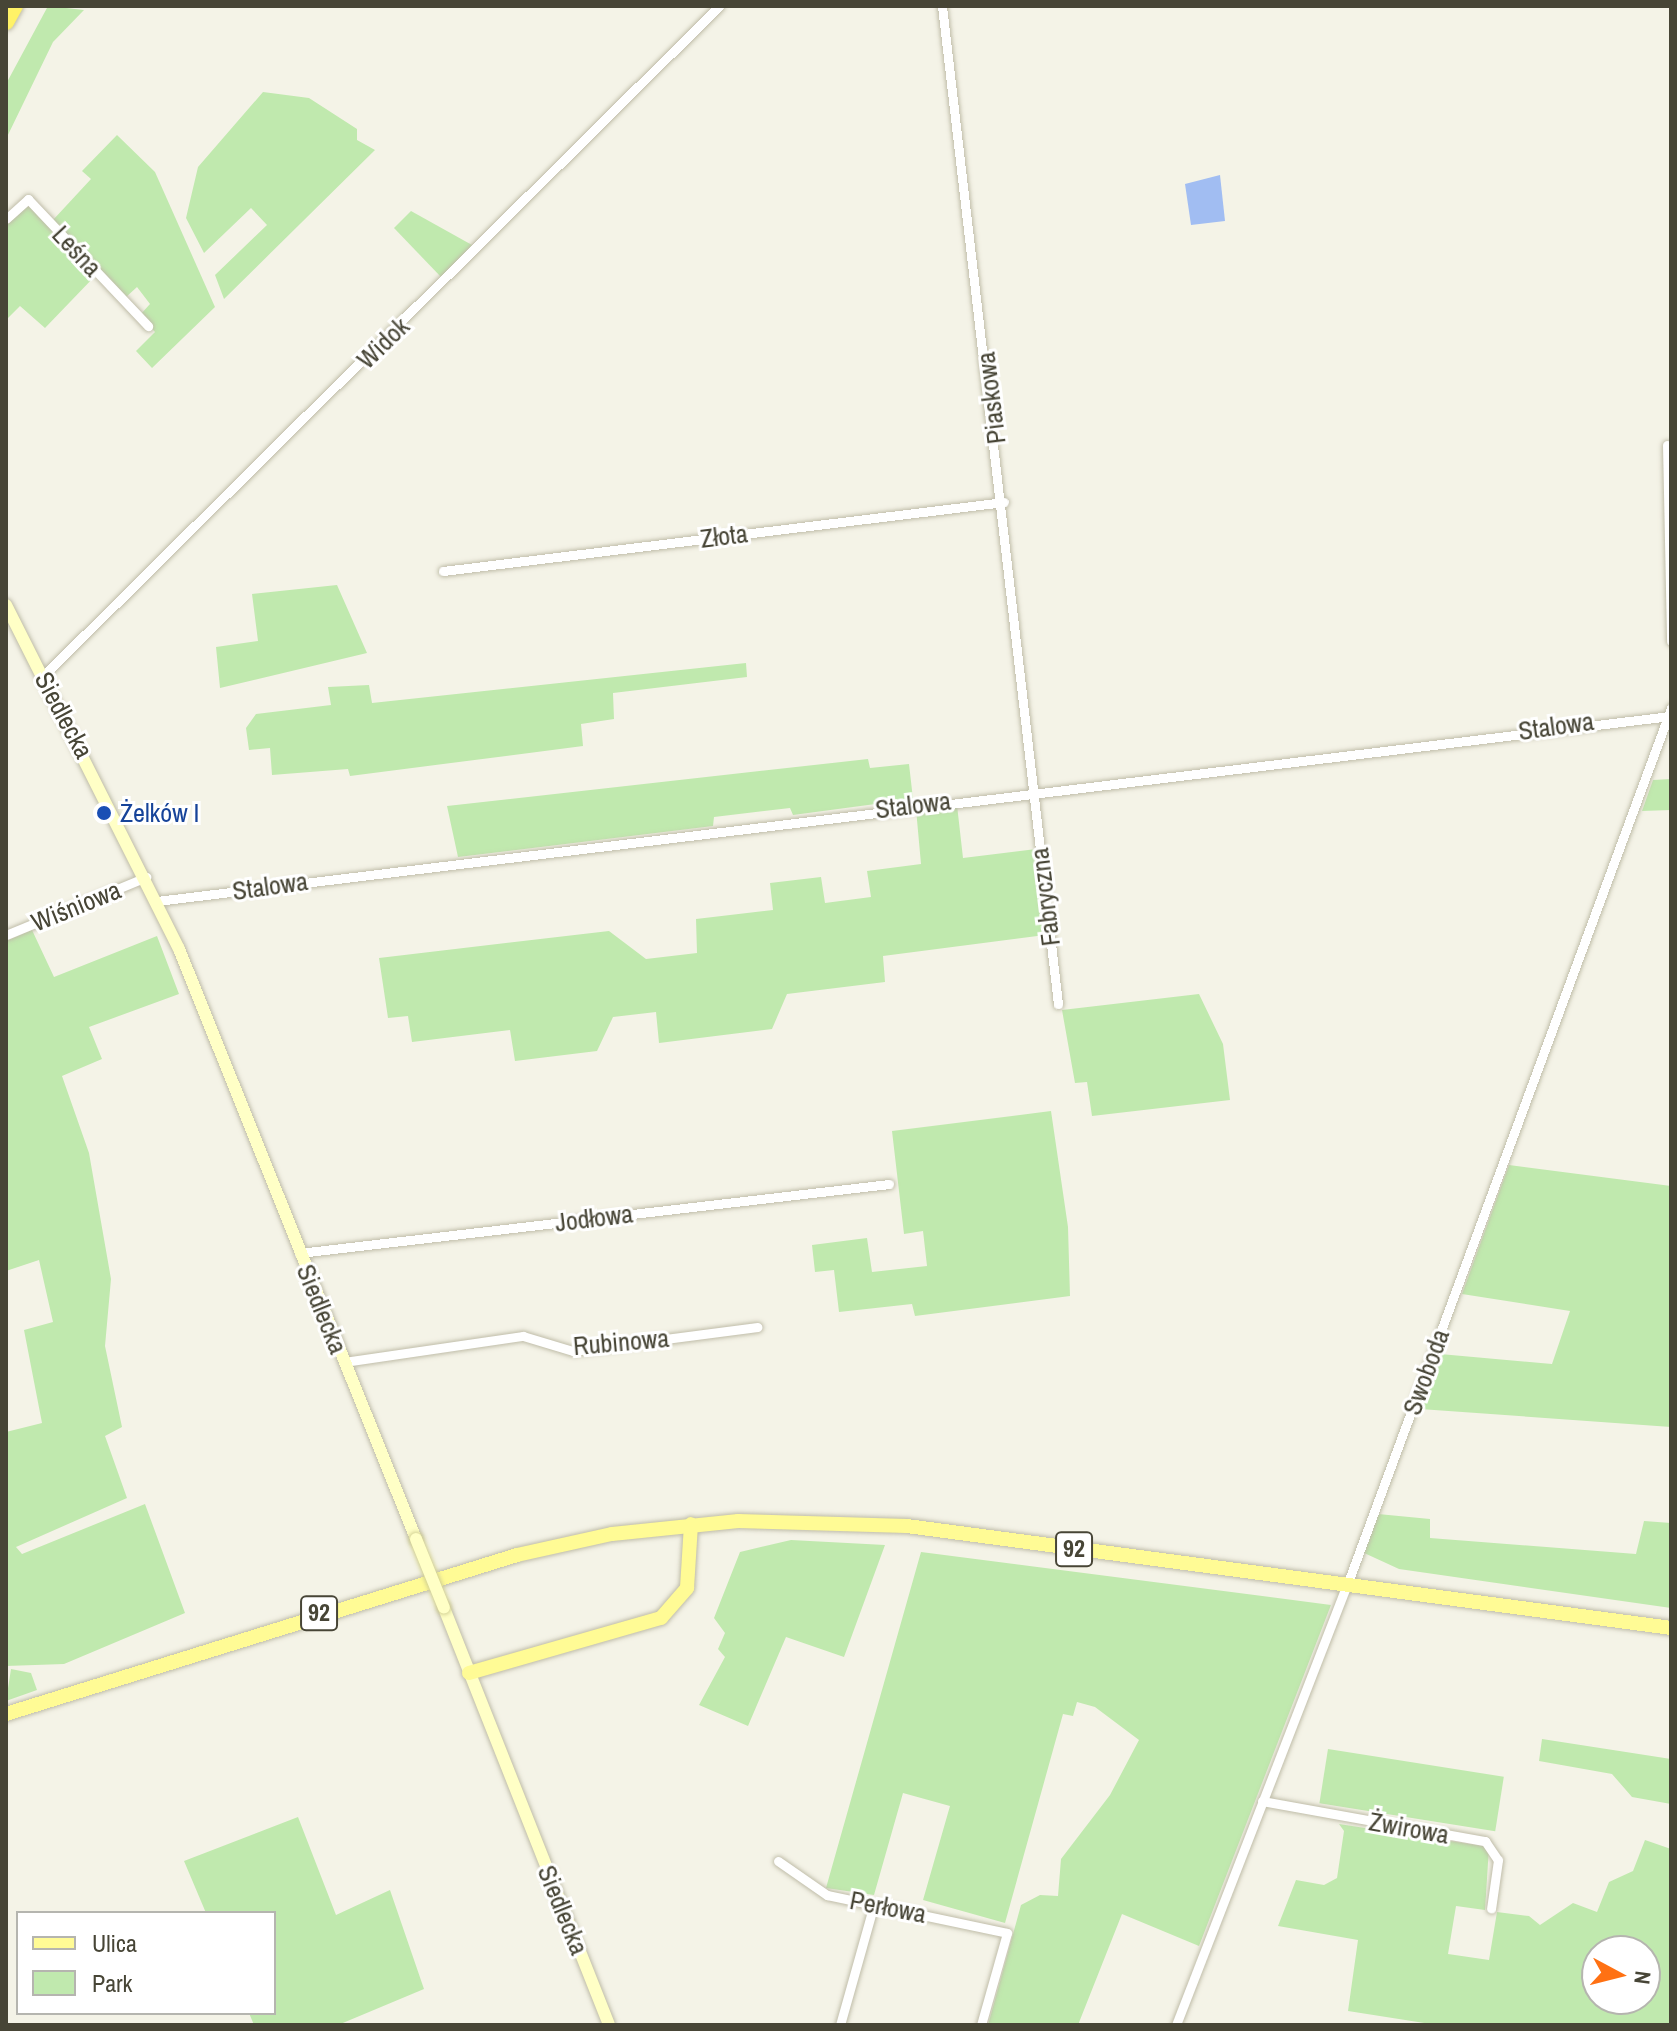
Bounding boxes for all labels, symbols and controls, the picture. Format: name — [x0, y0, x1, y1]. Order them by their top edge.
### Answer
street label: Leśna — [46, 219, 108, 283]
street label: Widok — [350, 311, 416, 375]
street label: Piaskowa — [970, 350, 1012, 446]
street label: Złota — [699, 518, 749, 554]
street label: Siedlecka — [28, 666, 100, 764]
street label: Stalowa — [1516, 705, 1596, 747]
street label: Stalowa — [873, 785, 953, 825]
place label: Żelków I — [120, 797, 199, 829]
marker: Żelków I — [95, 804, 113, 822]
street label: Fabryczna — [1024, 846, 1066, 948]
street label: Stalowa — [230, 865, 310, 907]
street label: Wiśniowa — [27, 874, 125, 938]
street label: Jodłowa — [553, 1198, 635, 1238]
street label: Siedlecka — [290, 1260, 354, 1358]
street label: Rubinowa — [572, 1322, 670, 1362]
street label: Swoboda — [1396, 1325, 1456, 1419]
road number: 92 — [1054, 1529, 1094, 1569]
road number: 92 — [299, 1593, 339, 1633]
street label: Żwirowa — [1367, 1806, 1451, 1850]
street label: Siedlecka — [531, 1861, 595, 1959]
street label: Perłowa — [847, 1884, 929, 1930]
legend — [16, 1911, 276, 2015]
text: Ulica — [92, 1927, 137, 1959]
north arrow — [1581, 1935, 1661, 2015]
text: Park — [92, 1967, 132, 1999]
text: N — [1627, 1969, 1659, 1986]

